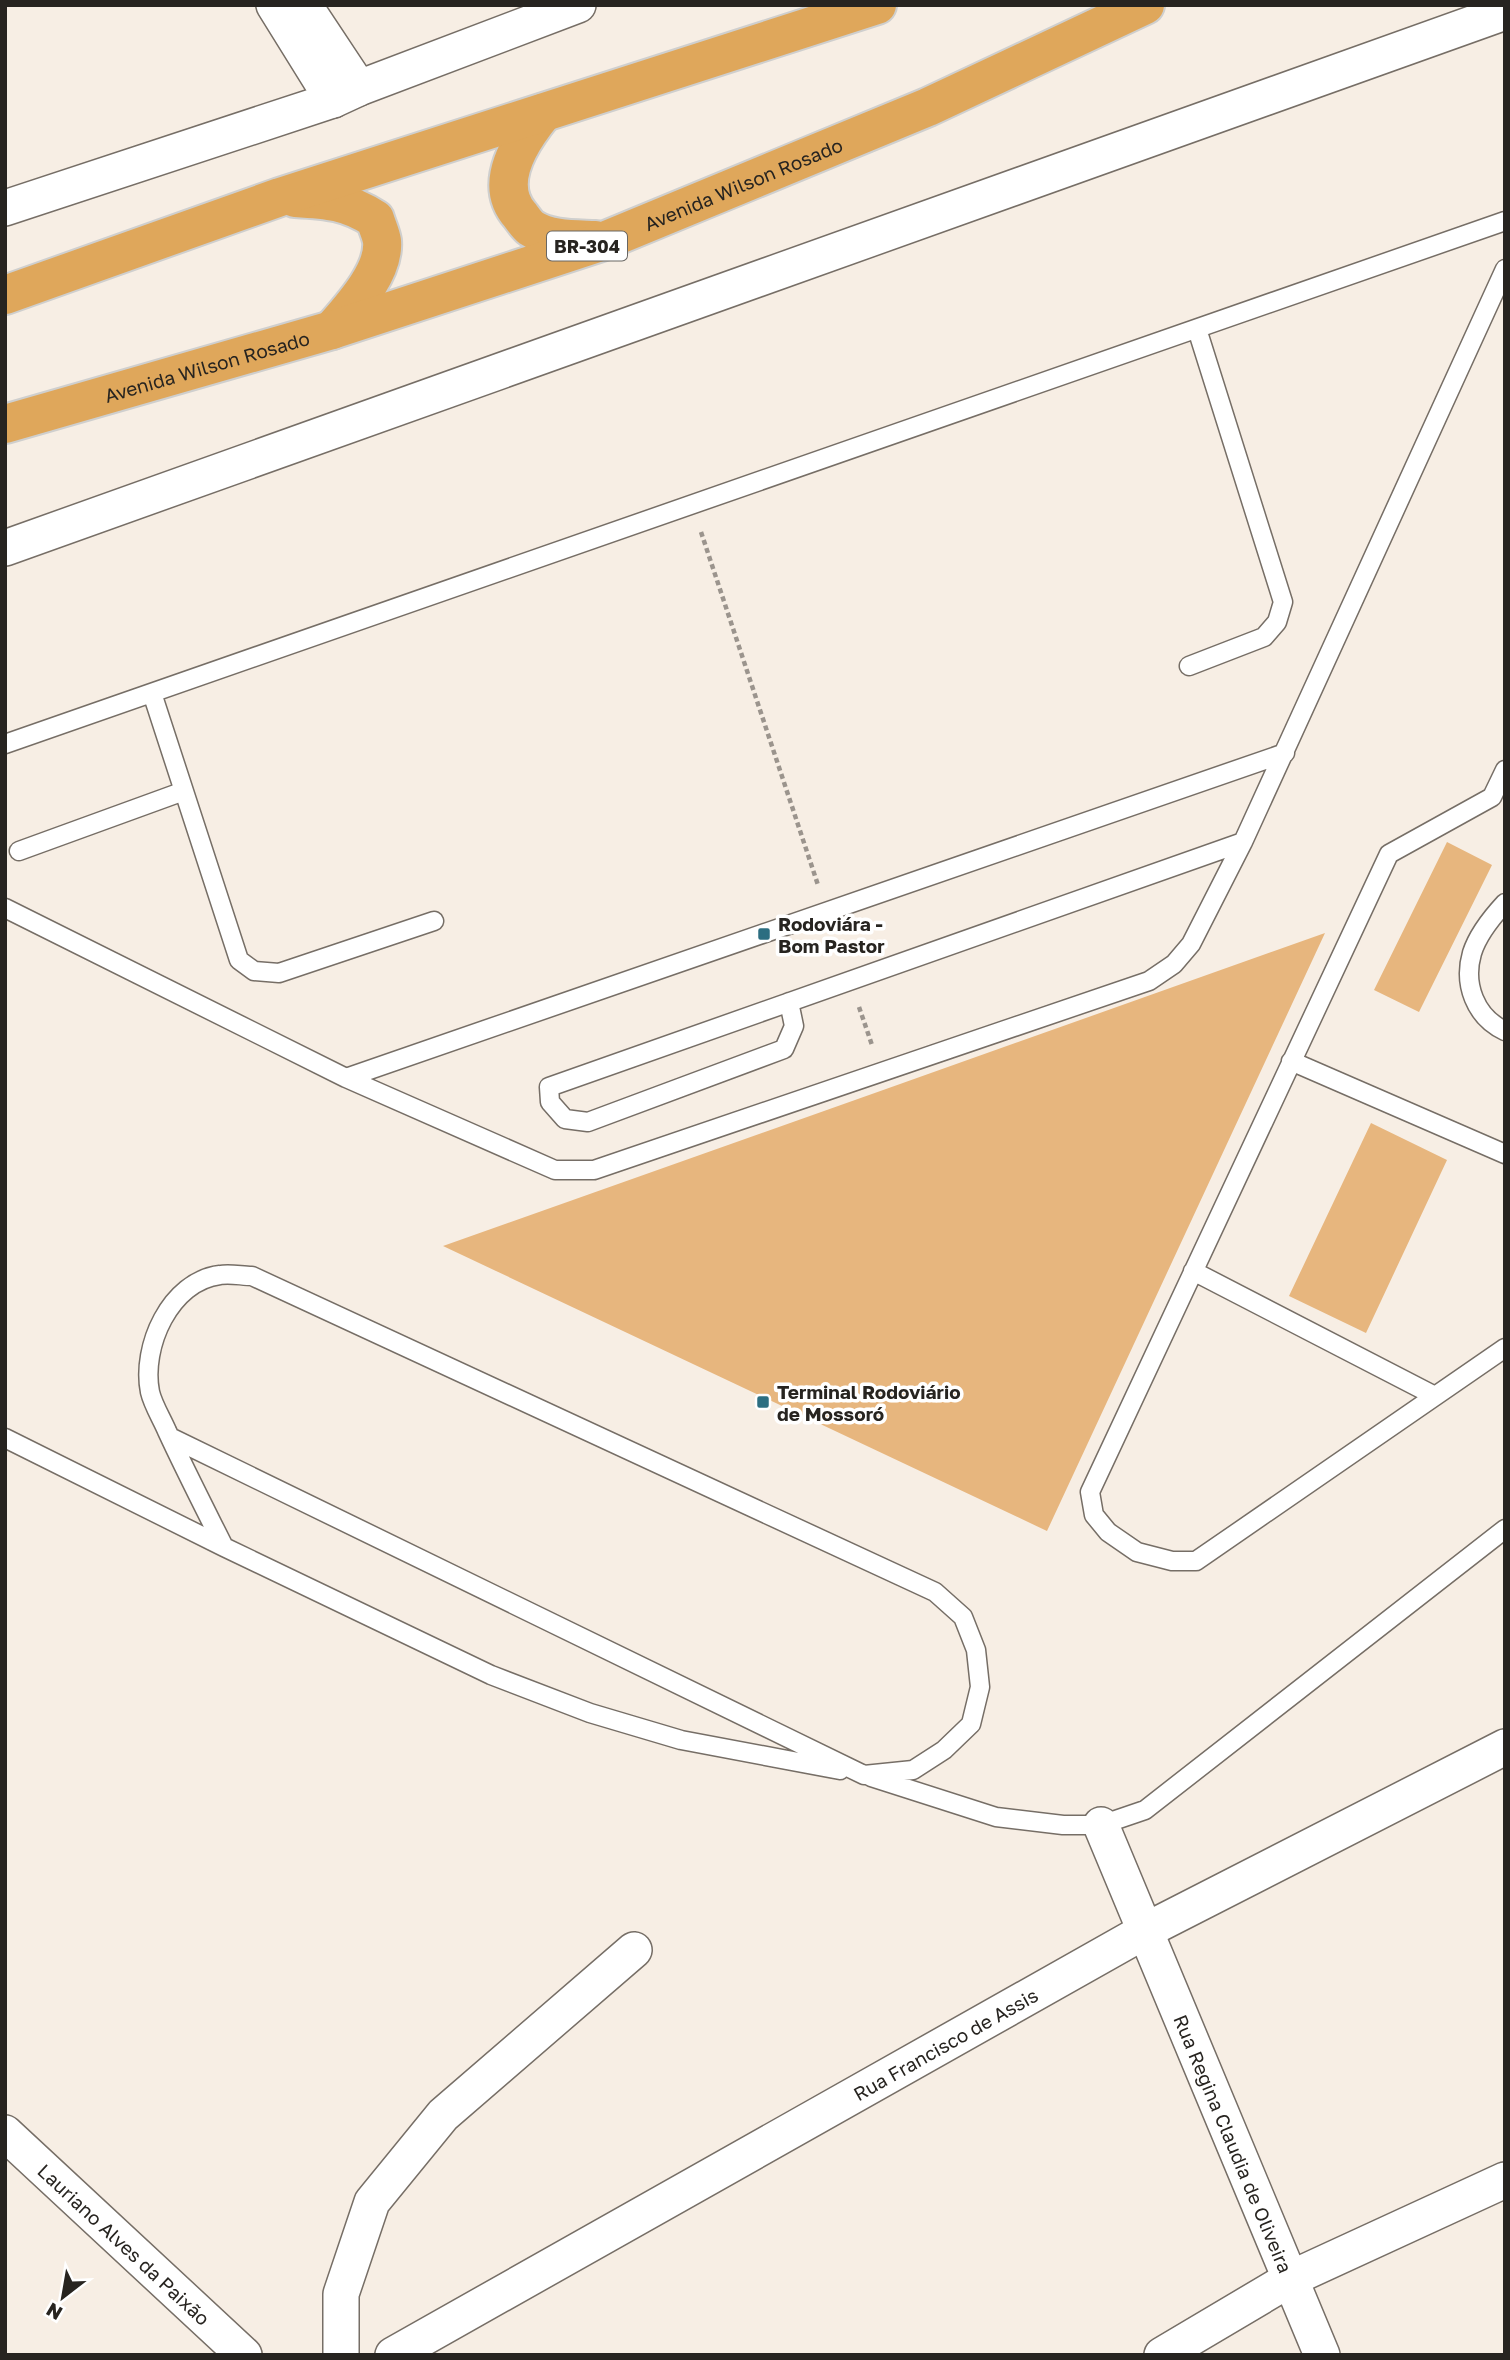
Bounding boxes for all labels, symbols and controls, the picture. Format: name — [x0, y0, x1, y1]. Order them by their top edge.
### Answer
street label: Avenida Wilson Rosado — [641, 132, 846, 235]
road number: BR-304 — [547, 232, 627, 260]
street label: Avenida Wilson Rosado — [102, 326, 312, 406]
place label: Rodoviára - Bom Pastor — [778, 912, 885, 957]
marker: Rodoviára - Bom Pastor — [756, 926, 772, 942]
place label: Terminal Rodoviário de Mossoró — [777, 1380, 961, 1425]
marker: Terminal Rodoviário de Mossoró — [755, 1394, 771, 1410]
street label: Rua Francisco de Assis — [849, 1983, 1042, 2105]
street label: Rua Regina Claudia de Oliveira — [1170, 2011, 1298, 2276]
street label: Lauriano Alves da Paixão — [34, 2158, 215, 2329]
north arrow — [28, 2262, 98, 2332]
text: N — [42, 2298, 66, 2326]

